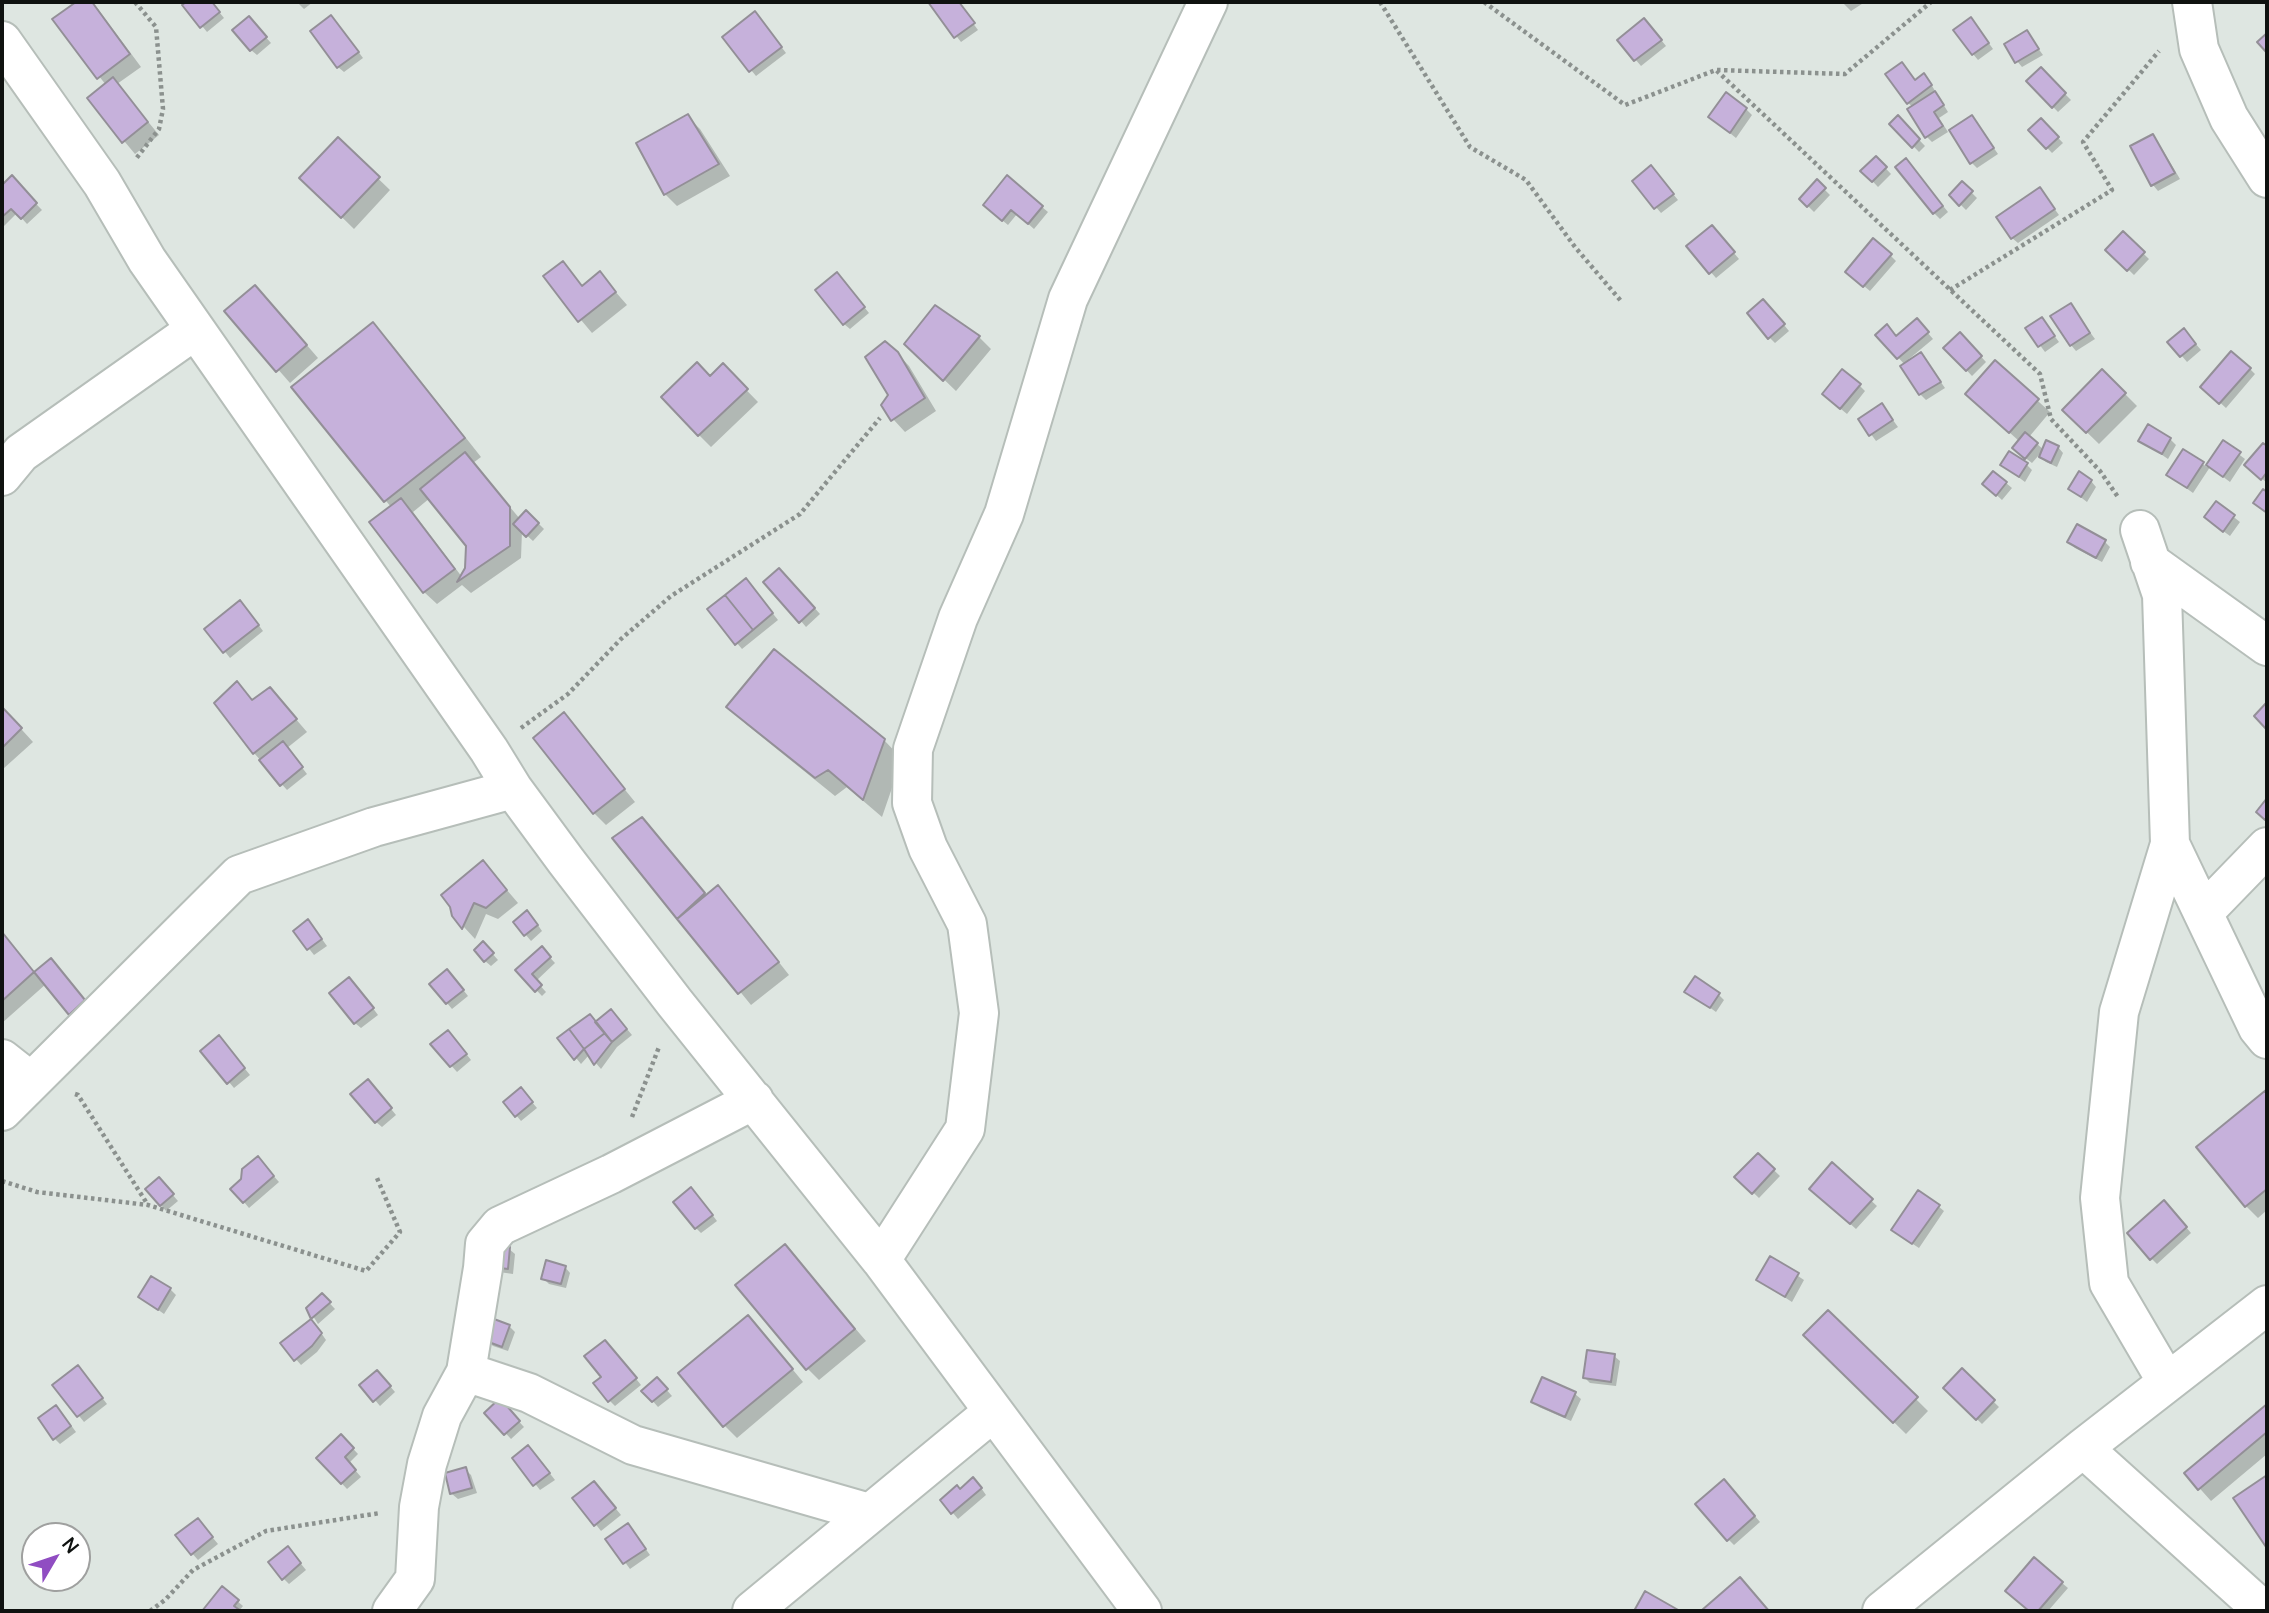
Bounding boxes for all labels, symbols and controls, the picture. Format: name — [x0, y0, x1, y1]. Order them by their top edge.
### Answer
north arrow — [21, 1522, 91, 1592]
text: N — [56, 1532, 85, 1559]

